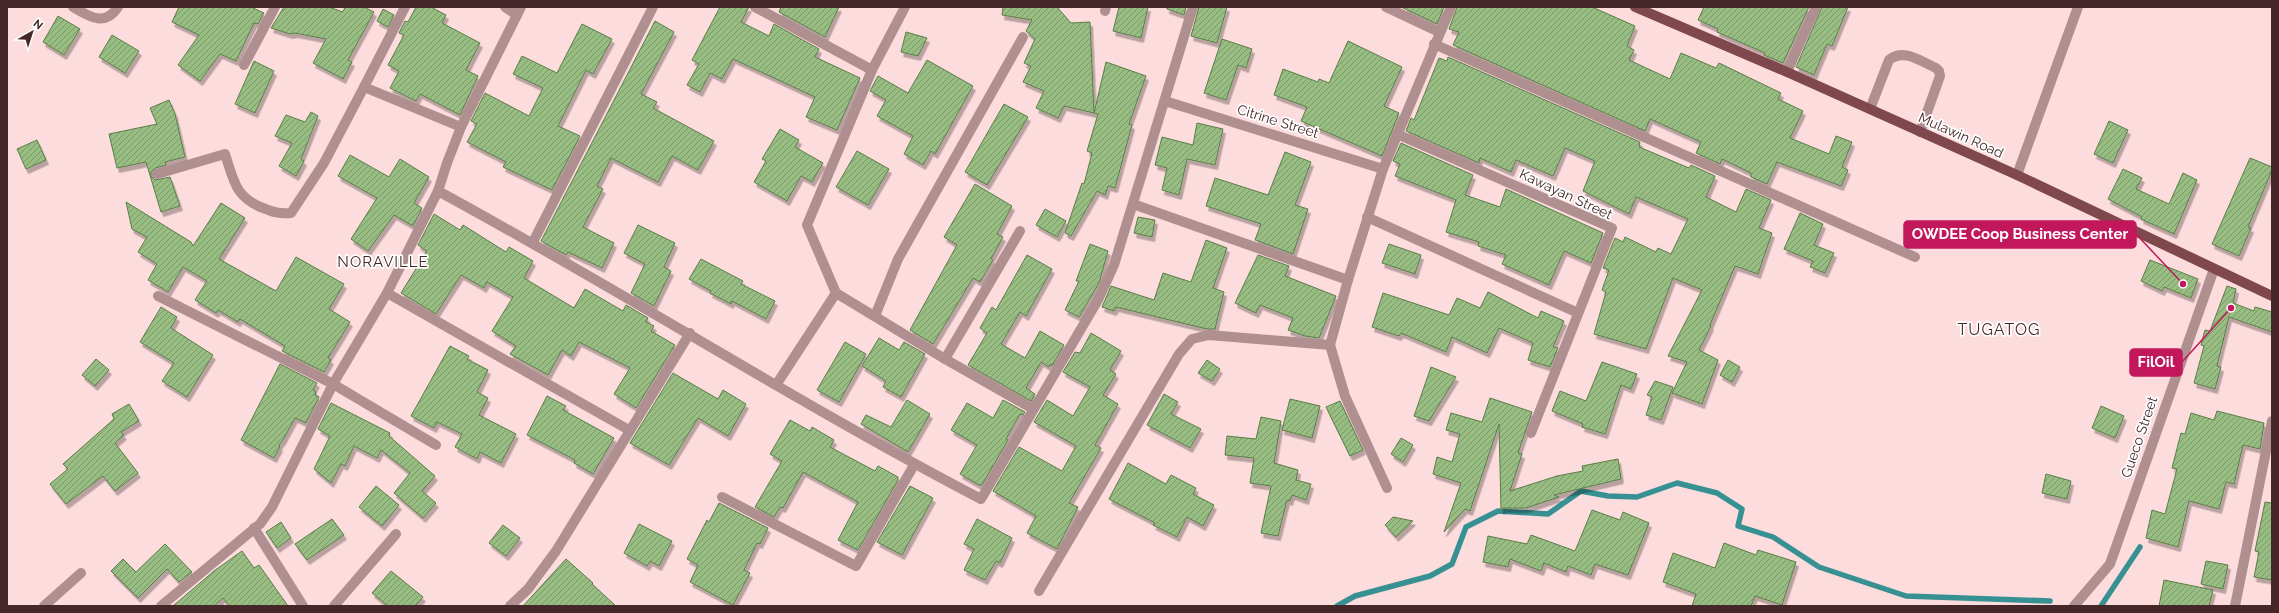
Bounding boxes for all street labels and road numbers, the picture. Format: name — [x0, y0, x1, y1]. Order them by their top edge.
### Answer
street label: Citrine Street — [1235, 101, 1321, 141]
street label: Mulawin Road — [1916, 109, 2006, 161]
street label: Kawayan Street — [1517, 165, 1615, 223]
street label: Gueco Street — [2118, 394, 2160, 480]

